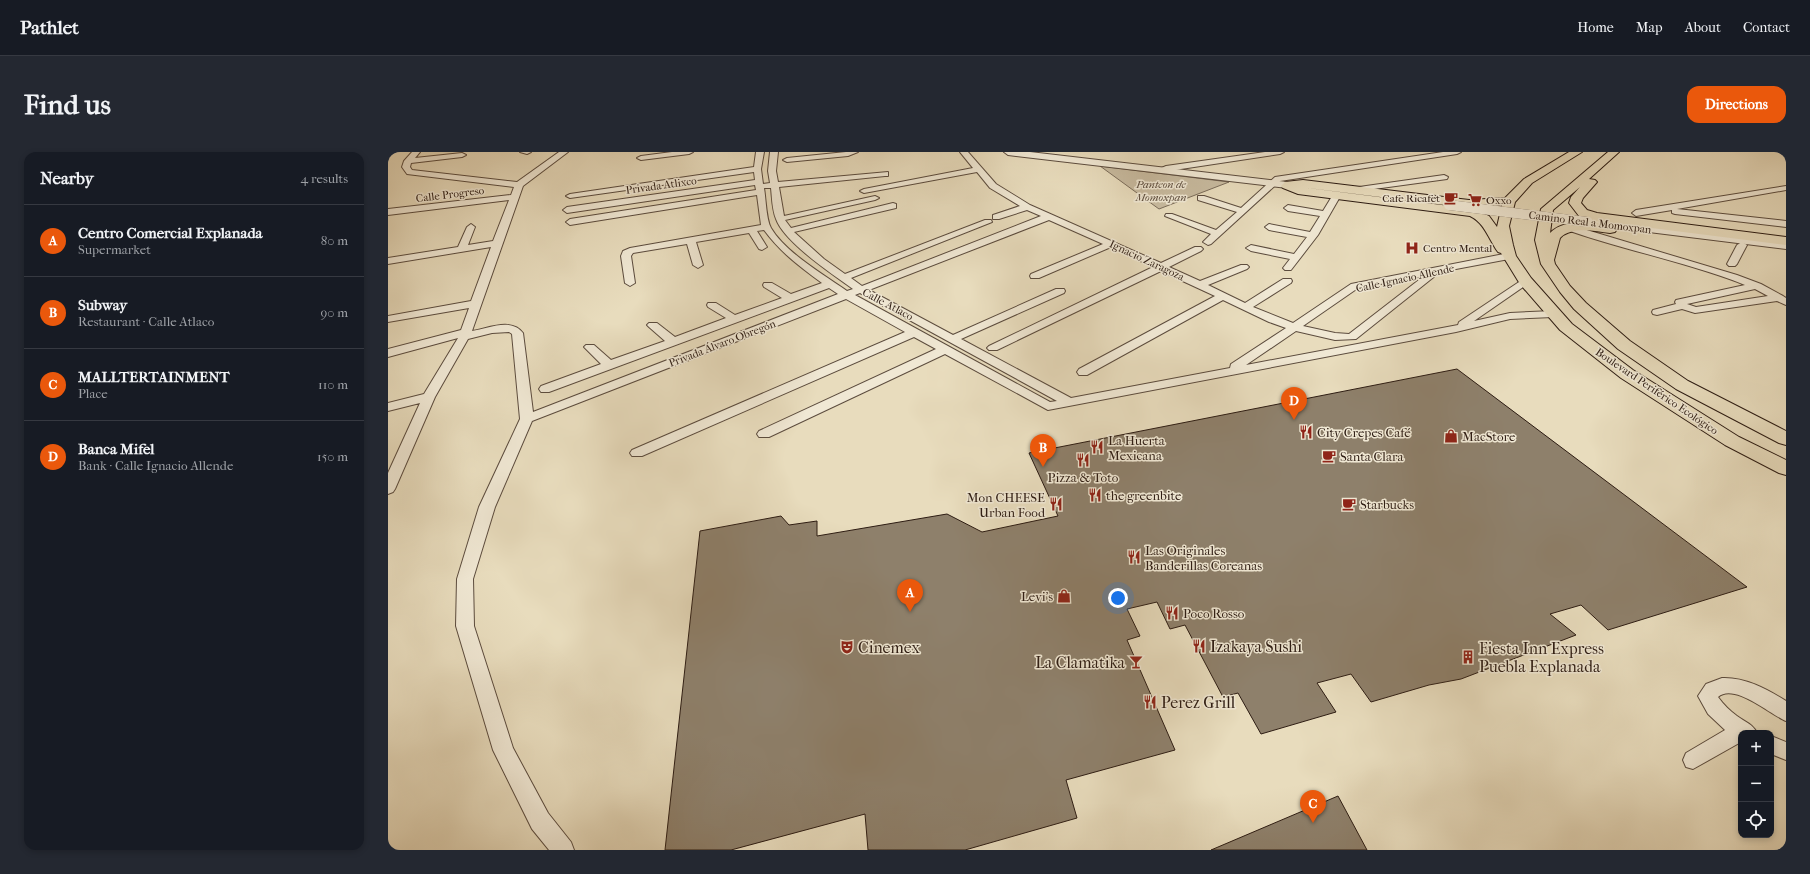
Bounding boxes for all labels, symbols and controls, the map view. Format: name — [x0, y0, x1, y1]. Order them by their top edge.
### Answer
text: Pathlet — [20, 17, 79, 39]
text: Home — [1577, 19, 1614, 36]
text: Map — [1636, 19, 1663, 36]
text: About — [1685, 19, 1721, 36]
text: Contact — [1743, 19, 1790, 36]
button: Directions — [1687, 86, 1786, 123]
text: Find us — [24, 88, 111, 121]
text: Nearby — [40, 168, 94, 188]
text: 4 results — [301, 171, 348, 186]
street label: Privada Atlixco — [625, 174, 698, 197]
park label: Panteon de Momoxpan — [1135, 178, 1187, 204]
street label: Calle Progreso — [415, 184, 485, 205]
cafe icon: Cafe Ricafet — [1443, 190, 1459, 206]
place label: Cafe Ricafet — [1382, 192, 1440, 205]
supermarket icon: Oxxo — [1467, 192, 1483, 208]
place label: Oxxo — [1486, 194, 1512, 207]
street label: Camino Real a Momoxpan — [1528, 209, 1653, 237]
text: Centro Comercial Explanada — [78, 224, 263, 242]
text: A — [49, 233, 57, 248]
text: 80 m — [321, 233, 348, 248]
street label: Ignacio Zaragoza — [1107, 237, 1187, 284]
hospital icon: Centro Mental — [1404, 240, 1420, 256]
text: Supermarket — [78, 242, 151, 257]
place label: Centro Mental — [1423, 242, 1492, 255]
street label: Calle Ignacio Allende — [1355, 262, 1456, 295]
street label: Calle Atlaco — [860, 286, 916, 323]
text: Subway — [78, 296, 127, 314]
text: B — [49, 305, 57, 320]
text: 90 m — [320, 305, 348, 320]
text: Restaurant · Calle Atlaco — [78, 314, 214, 329]
street label: Privada Álvaro Obregón — [667, 317, 778, 370]
street label: Boulevard Periférico Ecológico — [1593, 345, 1721, 438]
text: MALLTERTAINMENT — [78, 368, 230, 386]
text: C — [49, 377, 57, 392]
text: 110 m — [318, 377, 348, 392]
text: Place — [78, 386, 108, 401]
pin: D — [1281, 387, 1307, 420]
restaurant icon: City Crepes Café — [1298, 424, 1314, 440]
place label: City Crepes Café — [1317, 425, 1411, 440]
shop icon: MacStore — [1443, 428, 1459, 444]
place label: MacStore — [1462, 429, 1516, 444]
place label: La Huerta Mexicana — [1108, 433, 1166, 463]
pin: B — [1030, 434, 1056, 467]
restaurant icon: La Huerta Mexicana — [1089, 439, 1105, 455]
text: Banca Mifel — [78, 440, 154, 458]
cafe icon: Santa Clara — [1321, 448, 1337, 464]
text: D — [48, 449, 58, 464]
text: 150 m — [317, 449, 348, 464]
place label: Santa Clara — [1340, 449, 1405, 464]
restaurant icon: Pizza & Toto — [1075, 452, 1091, 468]
text: Bank · Calle Ignacio Allende — [78, 458, 233, 473]
place label: Pizza & Toto — [1048, 470, 1119, 485]
restaurant icon: the greenbite — [1087, 487, 1103, 503]
place label: the greenbite — [1106, 488, 1182, 503]
place label: Mon CHEESE Urban Food — [967, 490, 1046, 520]
restaurant icon: Mon CHEESE Urban Food — [1048, 496, 1064, 512]
cafe icon: Starbucks — [1341, 496, 1357, 512]
place label: Starbucks — [1360, 497, 1414, 512]
place label: Las Originales Banderillas Coreanas — [1145, 543, 1262, 573]
restaurant icon: Las Originales Banderillas Coreanas — [1126, 549, 1142, 565]
pin: A — [897, 579, 923, 612]
shop icon: Levi's — [1056, 588, 1072, 604]
your location — [1108, 588, 1128, 608]
place label: Levi's — [1021, 589, 1053, 604]
restaurant icon: Poco Rosso — [1164, 605, 1180, 621]
place label: Poco Rosso — [1183, 606, 1245, 621]
place label: Izakaya Sushi — [1210, 637, 1302, 656]
place label: Cinemex — [858, 638, 921, 657]
restaurant icon: Izakaya Sushi — [1191, 638, 1207, 654]
theatre icon: Cinemex — [839, 639, 855, 655]
place label: Fiesta Inn Express Puebla Explanada — [1479, 639, 1604, 676]
building icon: Fiesta Inn Express Puebla Explanada — [1460, 649, 1476, 665]
place label: La Clamatika — [1035, 653, 1126, 672]
bar icon: La Clamatika — [1128, 654, 1144, 670]
place label: Perez Grill — [1161, 693, 1236, 712]
restaurant icon: Perez Grill — [1142, 694, 1158, 710]
map controls — [1738, 730, 1774, 838]
button: + — [1738, 730, 1774, 766]
button: − — [1738, 766, 1774, 802]
pin: C — [1300, 790, 1326, 823]
button: locate — [1738, 802, 1774, 838]

